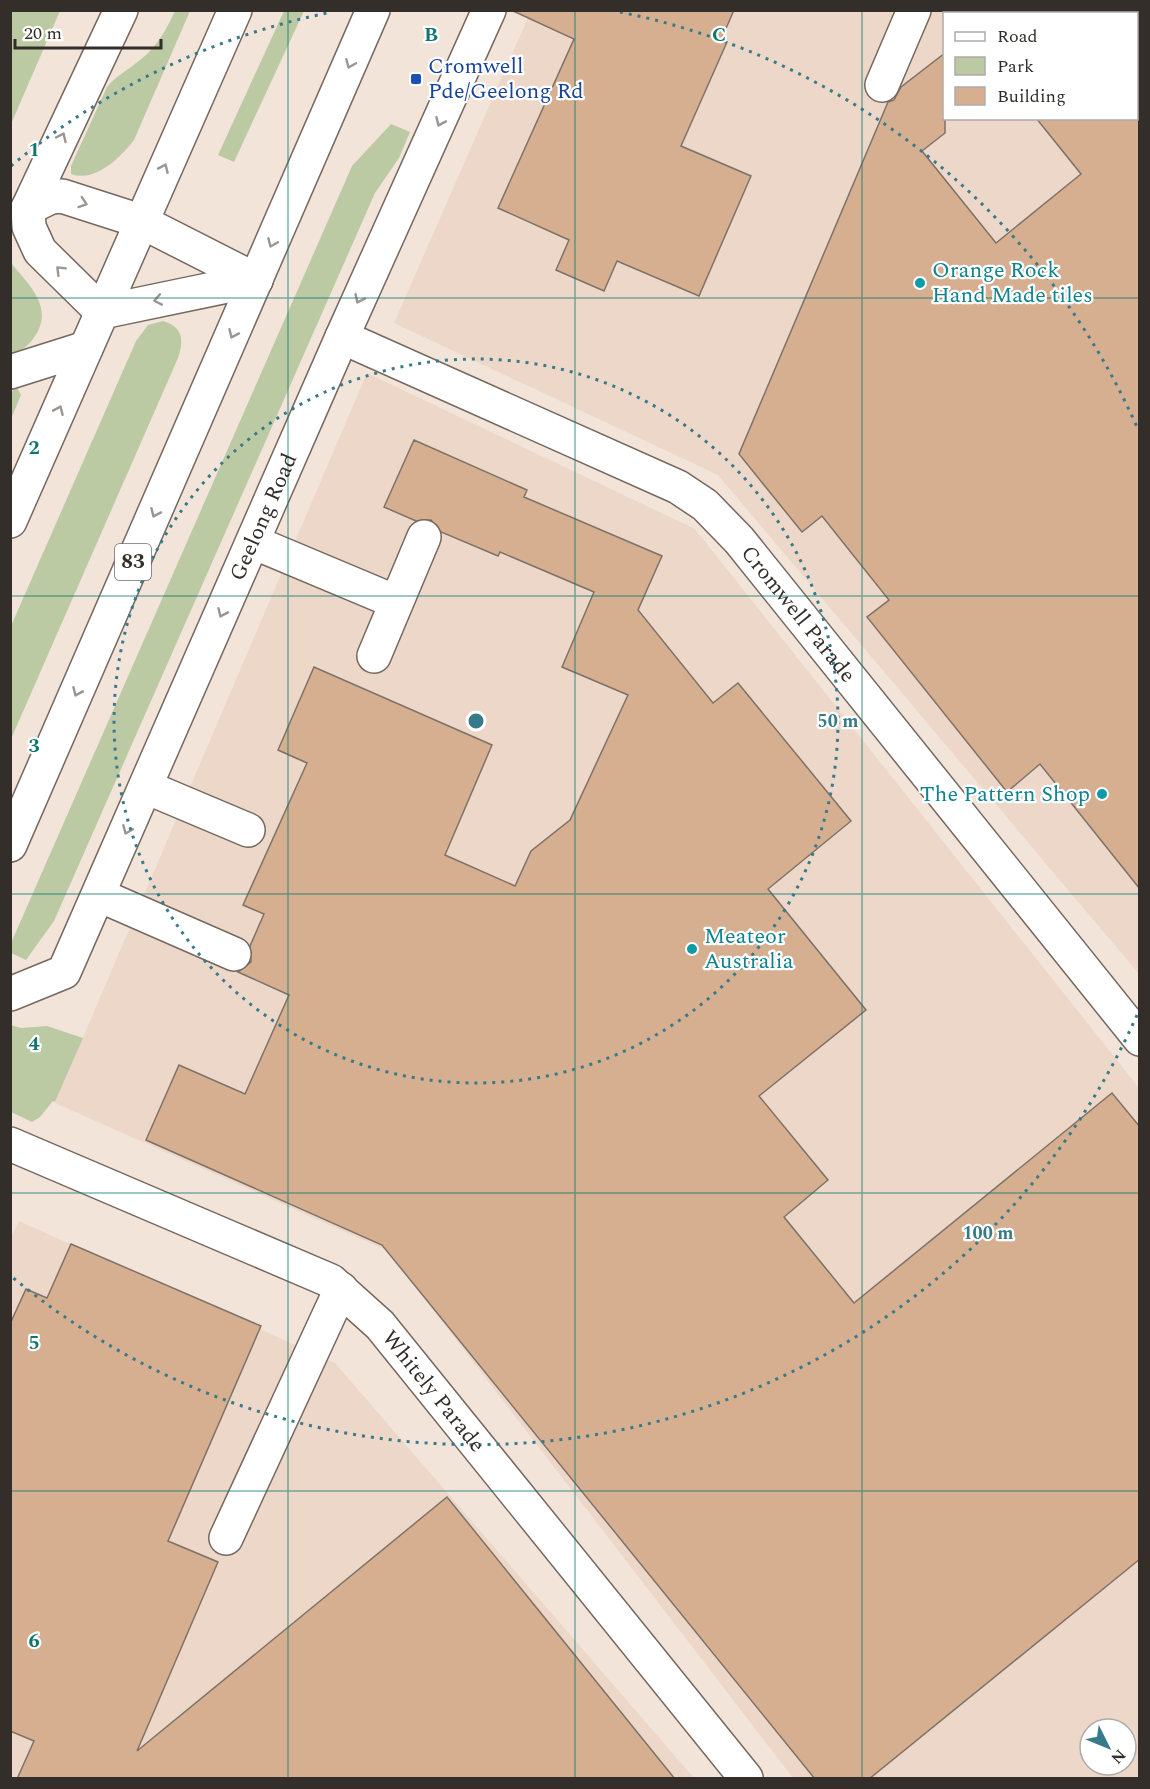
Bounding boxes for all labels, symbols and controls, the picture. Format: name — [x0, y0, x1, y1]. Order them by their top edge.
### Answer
scale bar — [15, 12, 160, 50]
legend — [943, 12, 1138, 120]
text: 20 m — [24, 20, 62, 47]
text: B — [424, 20, 438, 50]
text: C — [712, 20, 726, 50]
text: Road — [997, 23, 1038, 50]
place label: Cromwell Pde/Geelong Rd — [428, 50, 584, 108]
text: Park — [997, 53, 1034, 80]
one-way arrow — [345, 58, 357, 69]
marker: Cromwell Pde/Geelong Rd — [409, 72, 423, 86]
text: Building — [997, 83, 1066, 110]
one-way arrow — [435, 115, 447, 126]
one-way arrow — [54, 132, 66, 143]
text: 1 — [28, 135, 40, 165]
one-way arrow — [157, 163, 169, 174]
one-way arrow — [77, 195, 88, 208]
one-way arrow — [268, 237, 280, 248]
place label: Orange Rock Hand Made tiles — [932, 254, 1093, 312]
one-way arrow — [57, 267, 68, 278]
marker: Orange Rock Hand Made tiles — [913, 276, 927, 290]
one-way arrow — [153, 293, 163, 306]
one-way arrow — [355, 293, 367, 304]
one-way arrow — [228, 328, 240, 339]
one-way arrow — [52, 405, 64, 416]
text: 2 — [28, 433, 40, 463]
street label: Geelong Road — [221, 448, 306, 586]
one-way arrow — [150, 506, 162, 517]
street label: Cromwell Parade — [733, 538, 864, 690]
road number: 83 — [115, 544, 151, 580]
one-way arrow — [217, 606, 229, 617]
one-way arrow — [72, 685, 84, 696]
text: 50 m — [818, 708, 858, 735]
centre of rings — [466, 711, 486, 731]
text: 3 — [28, 731, 40, 761]
place label: The Pattern Shop — [920, 778, 1090, 811]
marker: The Pattern Shop — [1095, 787, 1109, 801]
one-way arrow — [122, 823, 134, 834]
place label: Meateor Australia — [704, 920, 794, 978]
marker: Meateor Australia — [685, 942, 699, 956]
text: 4 — [28, 1029, 40, 1059]
text: 100 m — [962, 1220, 1014, 1247]
street label: Whitely Parade — [374, 1323, 493, 1460]
text: 5 — [28, 1328, 40, 1358]
text: 6 — [28, 1626, 40, 1656]
north arrow — [1078, 1717, 1138, 1777]
text: N — [1105, 1744, 1131, 1770]

